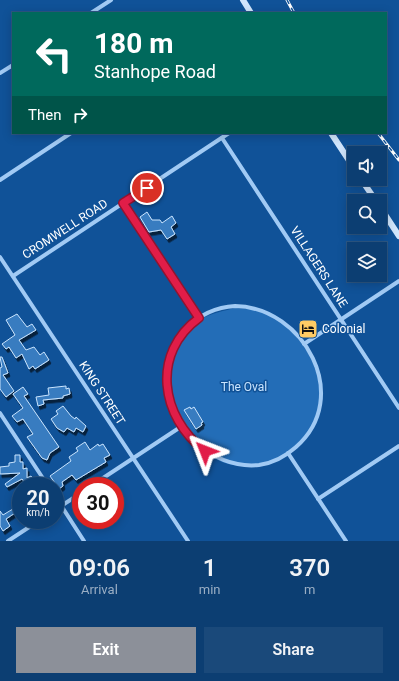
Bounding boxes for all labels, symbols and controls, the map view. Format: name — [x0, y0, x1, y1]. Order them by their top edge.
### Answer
text: 180 m — [94, 27, 173, 60]
icon: left — [28, 28, 80, 80]
text: Stanhope Road — [94, 61, 216, 82]
icon: right — [69, 104, 91, 126]
text: Then — [28, 106, 61, 124]
map controls — [347, 146, 387, 282]
button: sound — [347, 146, 387, 186]
pin — [130, 171, 164, 205]
icon: arrive — [136, 177, 158, 199]
button: search — [347, 194, 387, 234]
street label: CROMWELL ROAD — [20, 196, 110, 262]
street label: VILLAGERS LANE — [288, 224, 351, 310]
button: layers — [347, 242, 387, 282]
hotel icon: Colonial — [297, 318, 319, 340]
place label: Colonial — [322, 322, 365, 336]
street label: KING STREET — [76, 359, 128, 427]
park label: The Oval — [221, 380, 267, 394]
position arrow — [184, 430, 226, 472]
speed limit sign: 30 — [72, 477, 124, 529]
text: 20 — [27, 486, 49, 510]
text: km/h — [26, 507, 50, 518]
text: 09:06 — [69, 554, 130, 582]
text: 1 — [203, 554, 216, 582]
text: 370 — [289, 554, 330, 582]
text: Arrival — [81, 582, 118, 597]
text: min — [199, 582, 220, 597]
text: m — [304, 582, 315, 597]
button: Exit — [16, 627, 196, 673]
button: Share — [204, 627, 383, 673]

